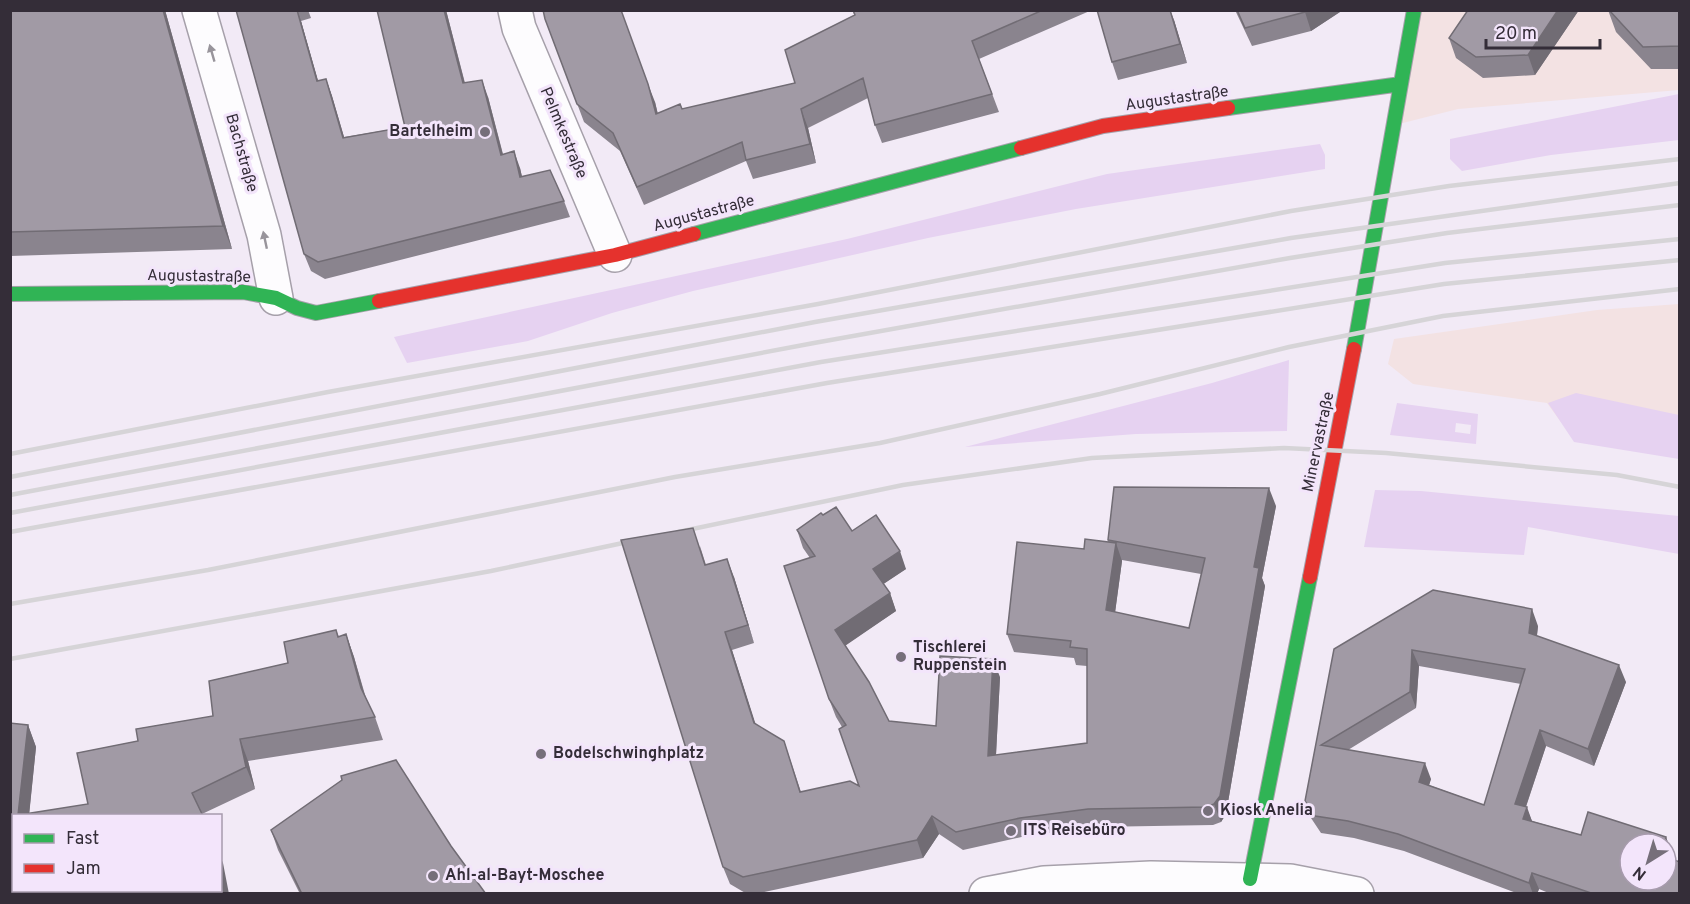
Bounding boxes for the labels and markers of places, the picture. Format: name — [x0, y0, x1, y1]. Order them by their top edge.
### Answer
place label: Bartelheim — [389, 122, 473, 142]
marker: Bartelheim — [478, 125, 492, 139]
place label: Tischlerei Ruppenstein — [913, 638, 1007, 676]
marker: Tischlerei Ruppenstein — [894, 650, 908, 664]
place label: Bodelschwinghplatz — [553, 744, 704, 764]
marker: Bodelschwinghplatz — [534, 747, 548, 761]
place label: Kiosk Anelia — [1220, 801, 1313, 821]
marker: Kiosk Anelia — [1201, 804, 1215, 818]
place label: ITS Reisebüro — [1023, 821, 1126, 841]
marker: ITS Reisebüro — [1004, 824, 1018, 838]
place label: Ahl-al-Bayt-Moschee — [445, 866, 605, 886]
marker: Ahl-al-Bayt-Moschee — [426, 869, 440, 883]

